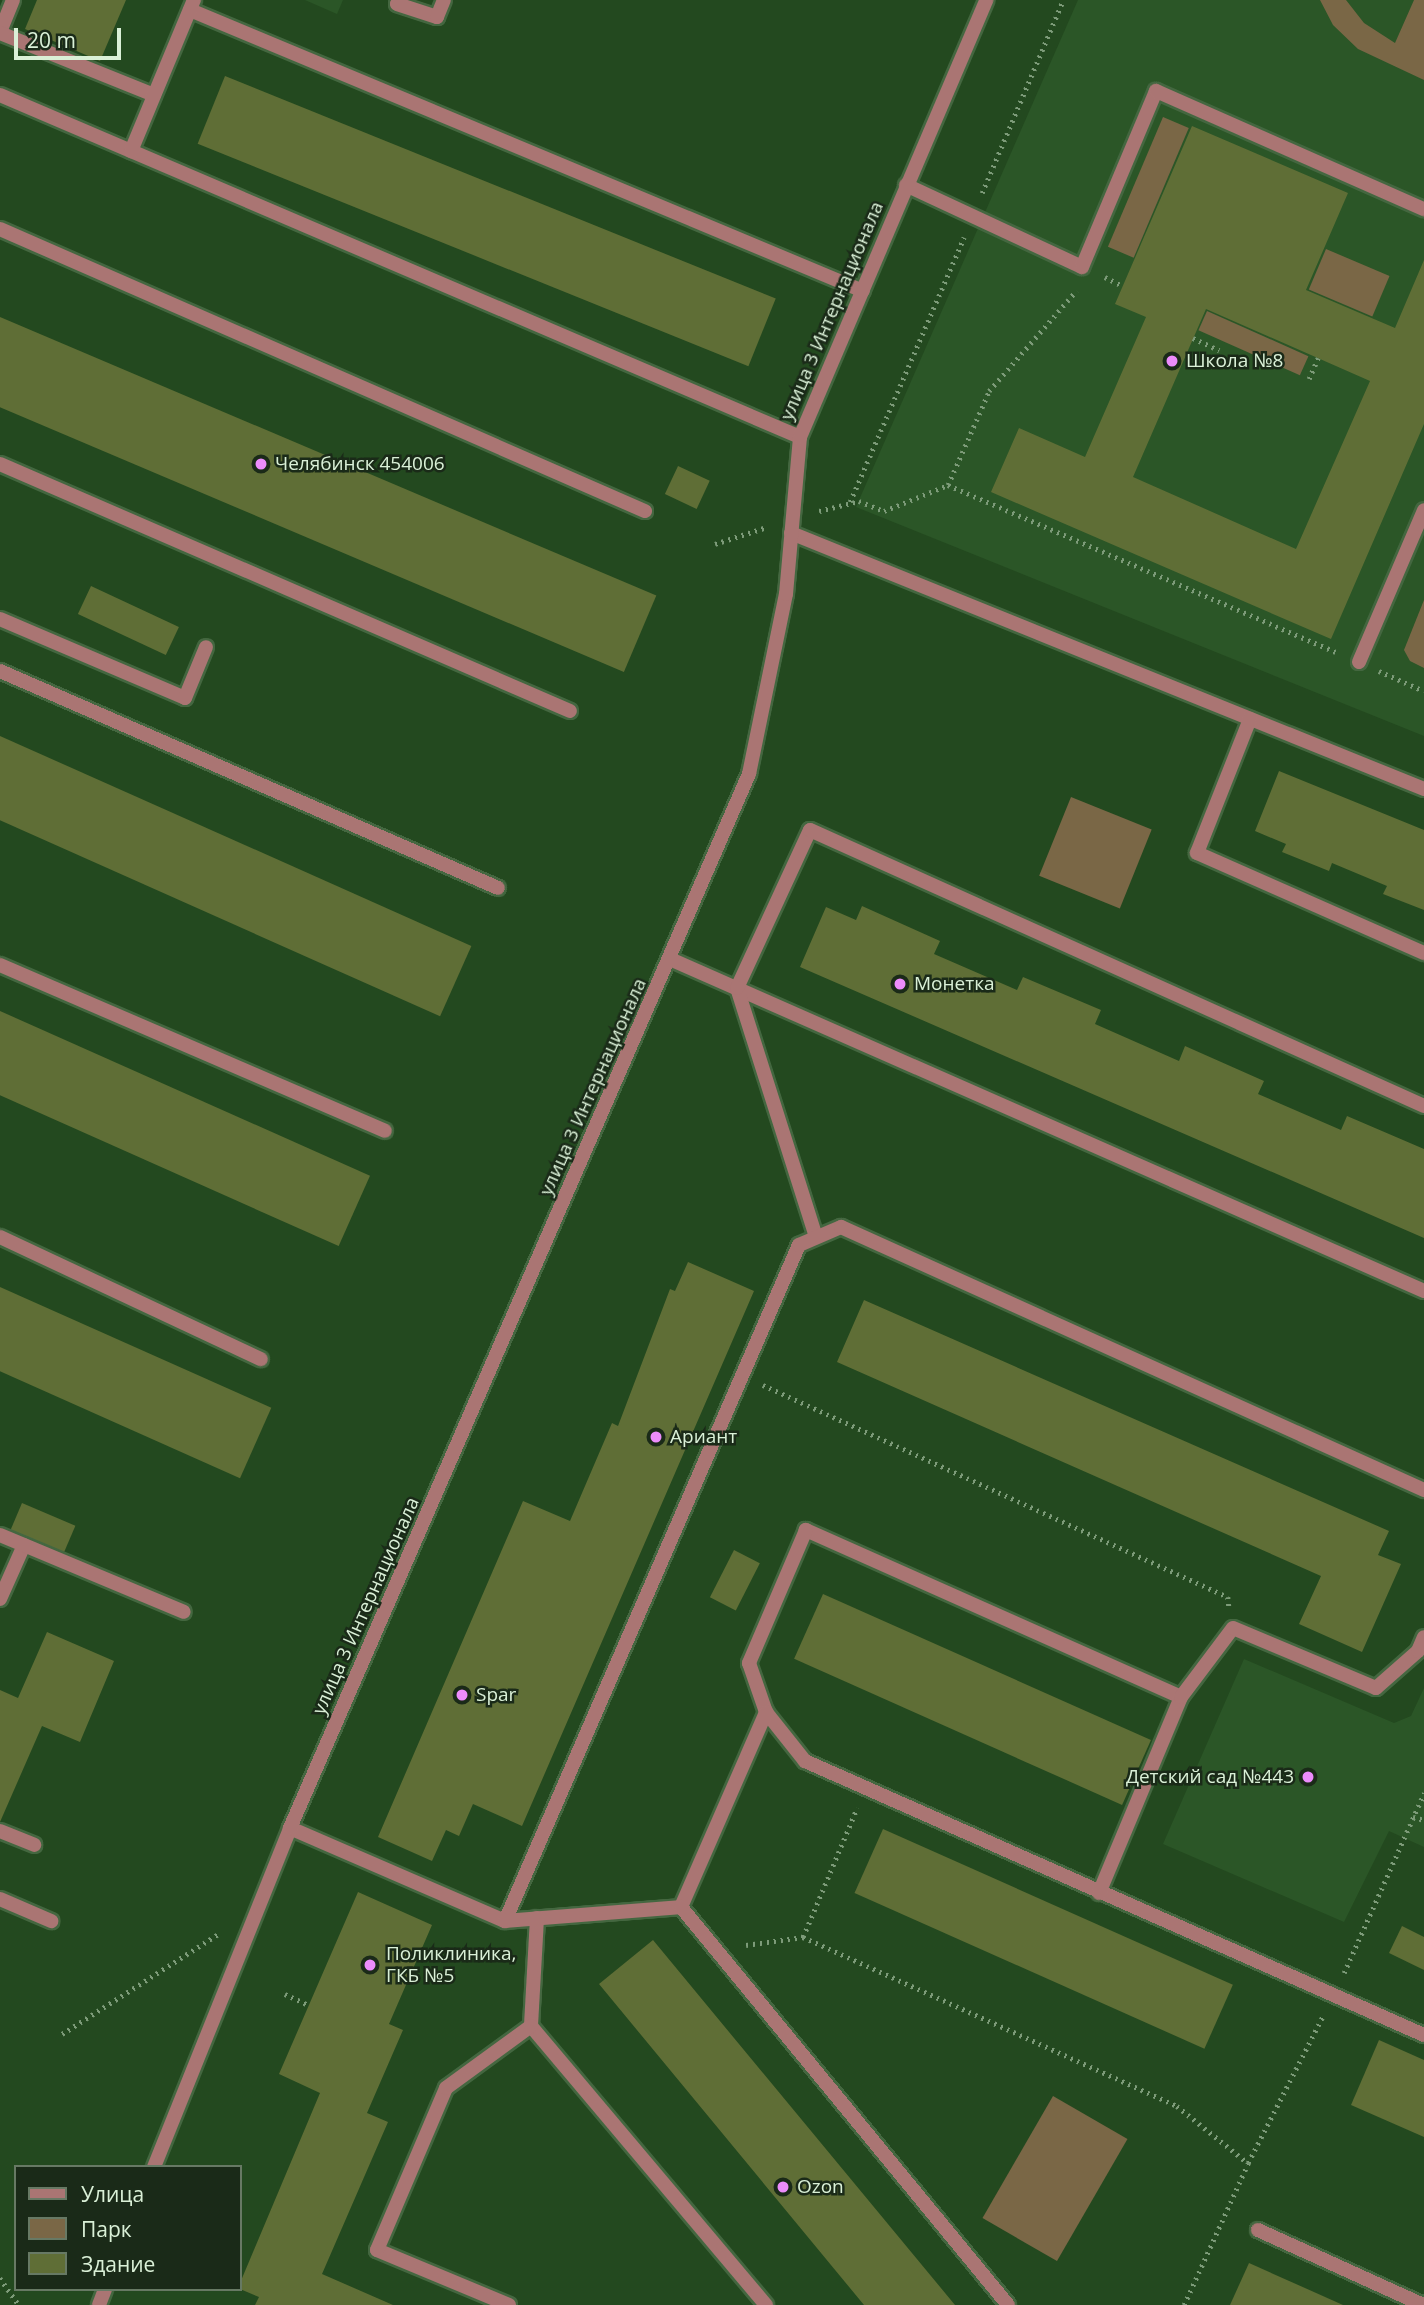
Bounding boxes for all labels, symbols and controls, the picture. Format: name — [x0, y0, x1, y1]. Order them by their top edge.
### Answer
scale bar — [18, 14, 124, 58]
text: 20 m — [27, 26, 76, 54]
street label: улица 3 Интернационала — [776, 198, 888, 424]
place label: Школа №8 — [1186, 350, 1283, 372]
marker: Школа №8 — [1164, 353, 1180, 369]
place label: Челябинск 454006 — [275, 453, 445, 475]
marker: Челябинск 454006 — [253, 456, 269, 472]
place label: Монетка — [914, 973, 995, 995]
street label: улица 3 Интернационала — [535, 975, 651, 1199]
marker: Монетка — [892, 976, 908, 992]
place label: Ариант — [670, 1426, 737, 1448]
marker: Ариант — [648, 1429, 664, 1445]
street label: улица 3 Интернационала — [308, 1494, 424, 1718]
place label: Spar — [476, 1684, 516, 1706]
marker: Spar — [454, 1687, 470, 1703]
place label: Детский сад №443 — [1126, 1766, 1294, 1788]
marker: Детский сад №443 — [1300, 1769, 1316, 1785]
place label: Поликлиника, ГКБ №5 — [386, 1943, 516, 1987]
marker: Поликлиника, ГКБ №5 — [360, 1955, 380, 1975]
legend — [14, 2165, 242, 2291]
place label: Ozon — [797, 2176, 844, 2198]
marker: Ozon — [775, 2179, 791, 2195]
text: Улица — [81, 2180, 144, 2208]
text: Парк — [81, 2215, 132, 2243]
text: Здание — [81, 2250, 155, 2278]

